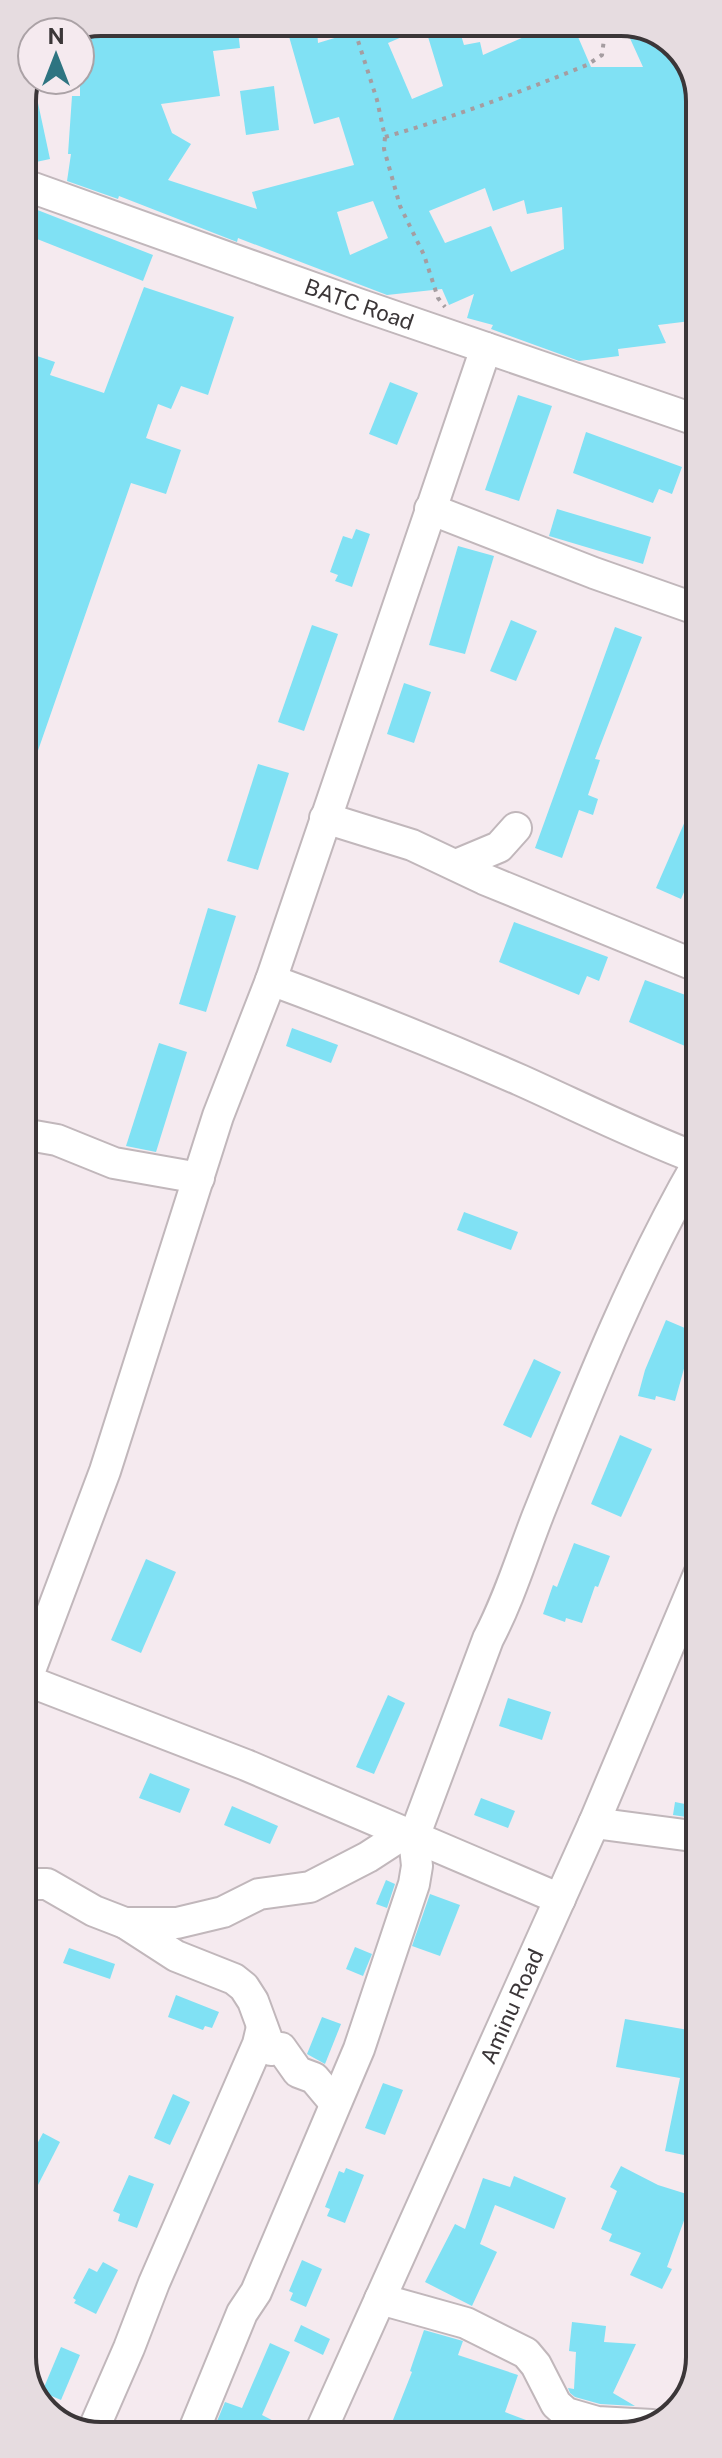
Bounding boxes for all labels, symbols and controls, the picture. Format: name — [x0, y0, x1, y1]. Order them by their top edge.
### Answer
north arrow — [16, 16, 96, 96]
text: N — [47, 23, 65, 49]
street label: BATC Road — [301, 273, 417, 335]
street label: Aminu Road — [475, 1945, 549, 2068]

